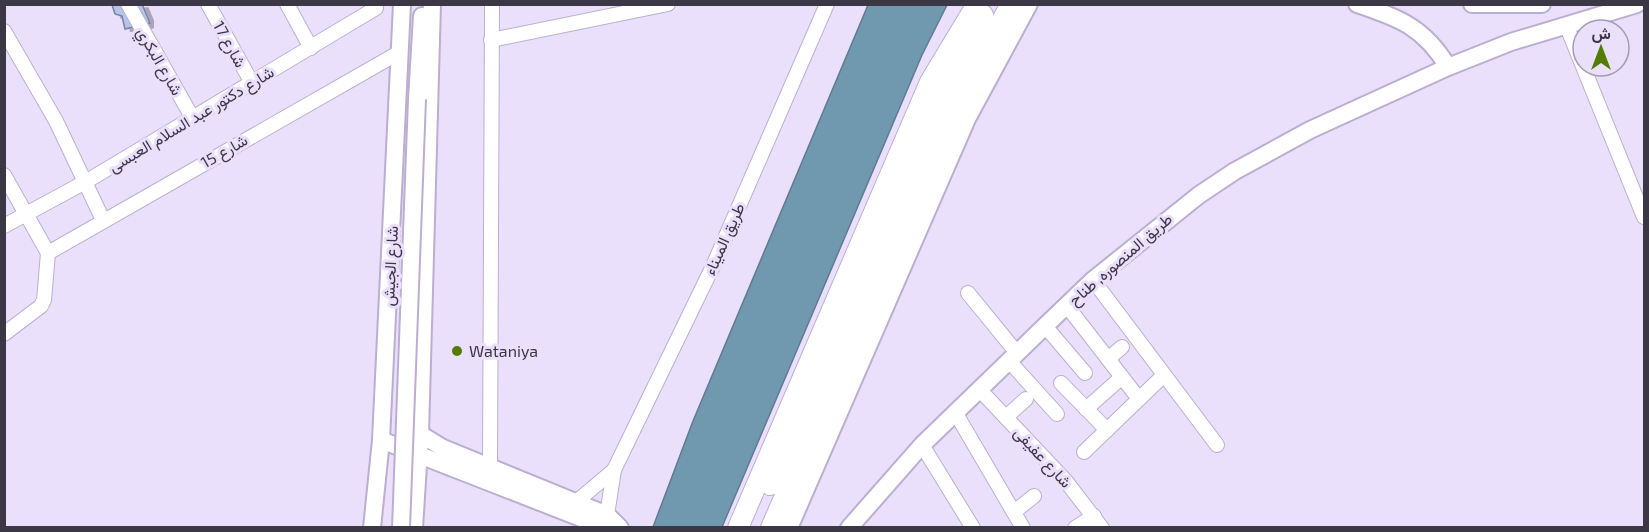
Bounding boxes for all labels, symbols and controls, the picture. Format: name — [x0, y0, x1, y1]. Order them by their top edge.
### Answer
street label: شارع 17 — [207, 17, 251, 72]
north arrow — [1571, 18, 1631, 78]
street label: شارع البكري — [129, 23, 187, 101]
text: ش — [1591, 23, 1611, 43]
street label: شارع دكتور عبد السلام العبسى — [105, 62, 278, 178]
street label: شارع 15 — [197, 130, 252, 174]
street label: طريق الميناء — [699, 200, 750, 279]
street label: طريق المنصوره, طناح — [1064, 209, 1177, 311]
street label: شارع الجيش — [378, 225, 404, 307]
place label: Wataniya — [469, 341, 538, 360]
marker: Wataniya — [450, 344, 464, 358]
street label: شارع عفيفى — [1008, 422, 1076, 493]

